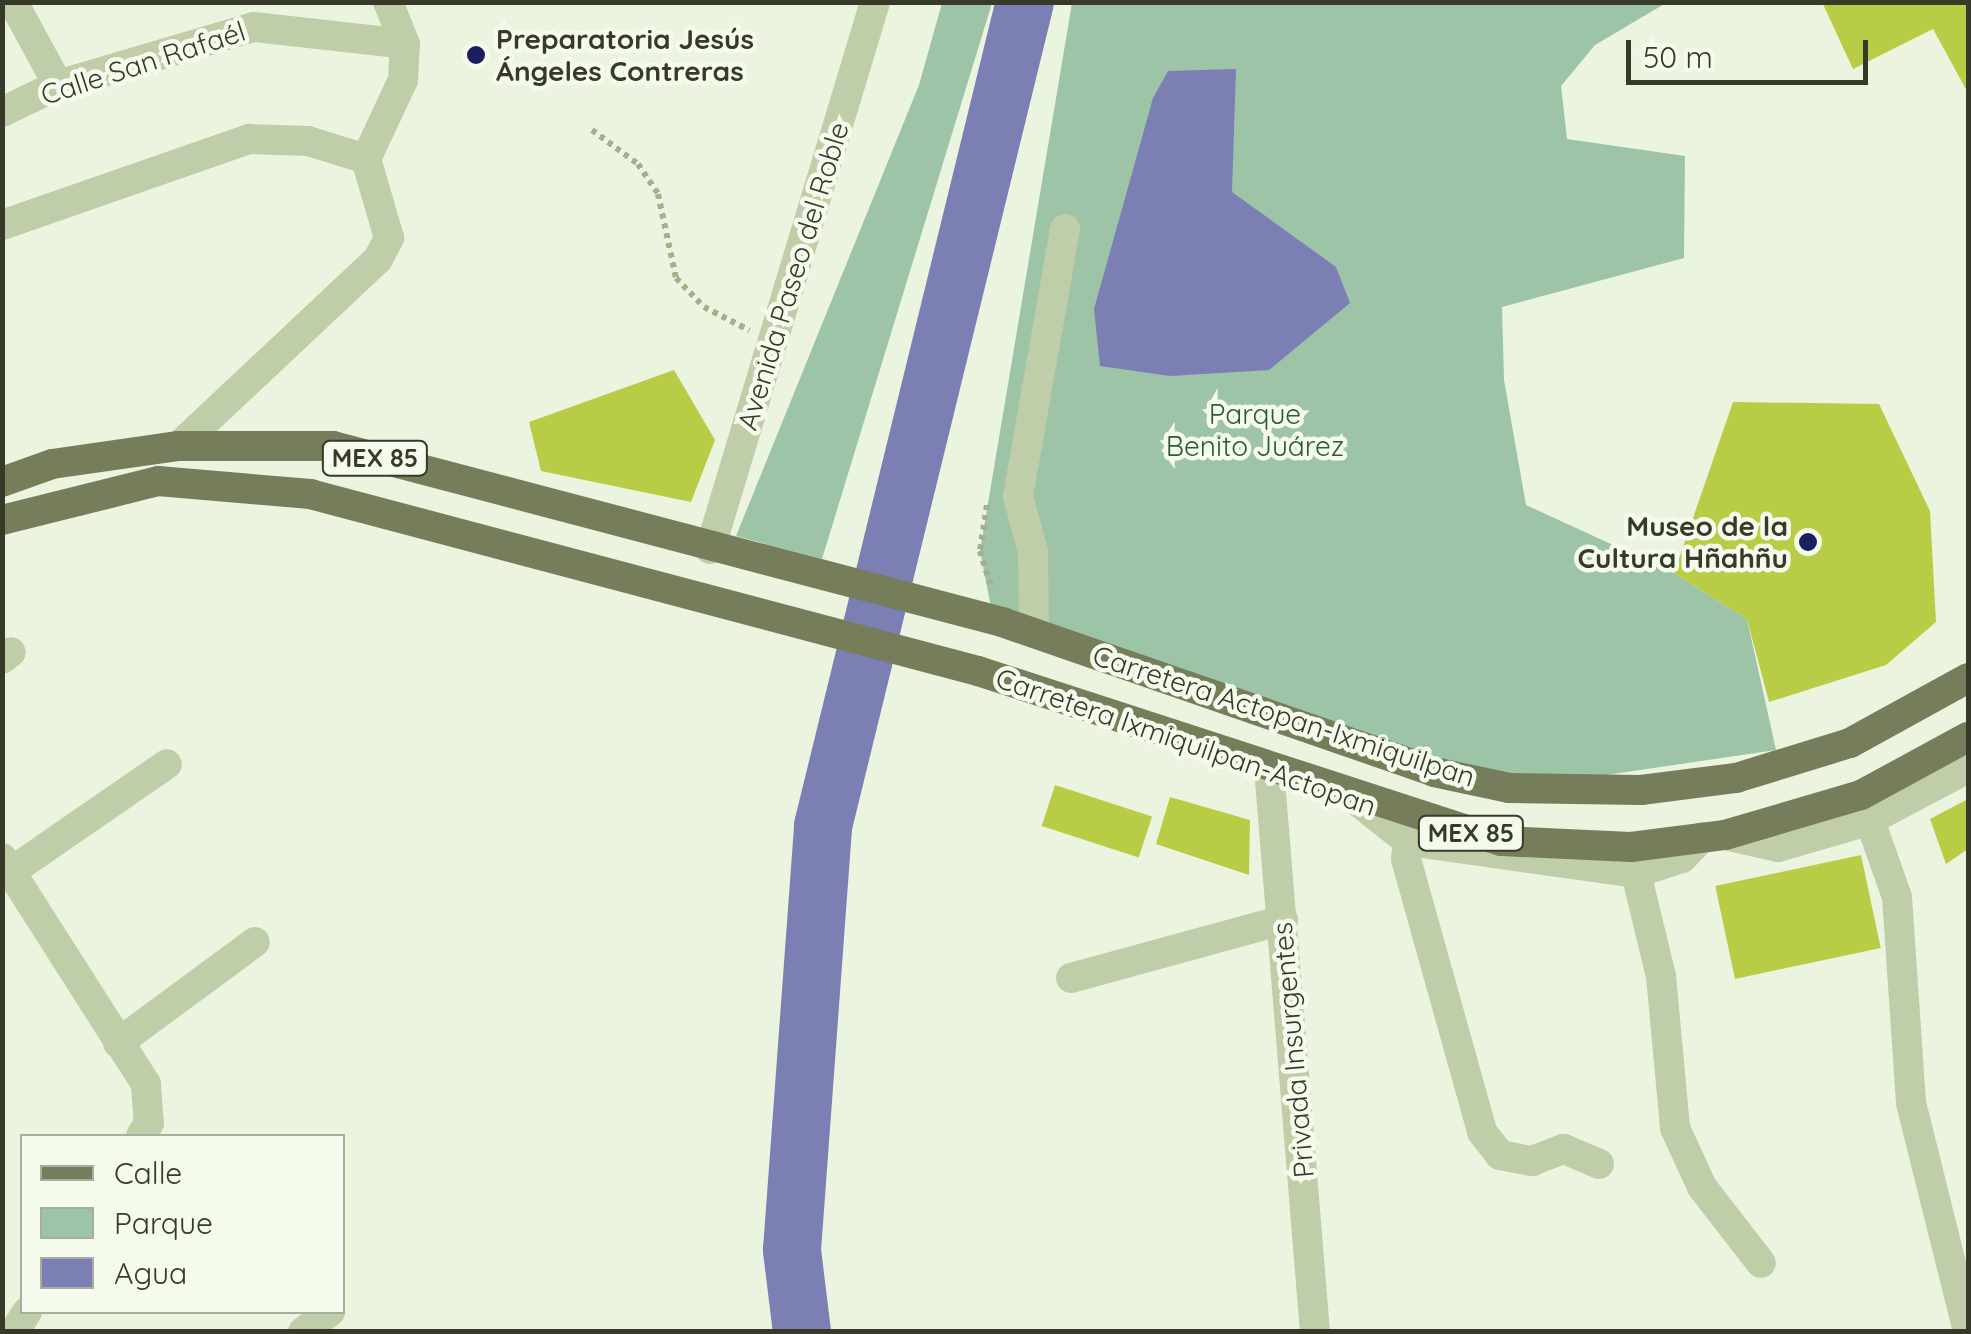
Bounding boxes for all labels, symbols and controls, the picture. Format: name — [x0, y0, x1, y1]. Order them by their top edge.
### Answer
street label: Calle San Rafaél — [37, 14, 249, 112]
scale bar — [1631, 20, 1874, 82]
place label: Preparatoria Jesús Ángeles Contreras — [496, 22, 754, 88]
text: 50 m — [1643, 38, 1713, 76]
marker: Preparatoria Jesús Ángeles Contreras — [465, 44, 487, 66]
street label: Avenida Paseo del Roble — [730, 118, 856, 434]
park label: Parque Benito Juárez — [1166, 397, 1344, 463]
road number: MEX 85 — [320, 438, 430, 478]
place label: Museo de la Cultura Hñahñu — [1577, 509, 1788, 575]
marker: Museo de la Cultura Hñahñu — [1797, 531, 1819, 553]
street label: Carretera Actopan-Ixmiquilpan — [1089, 638, 1479, 794]
street label: Carretera Ixmiquilpan-Actopan — [992, 661, 1380, 823]
road number: MEX 85 — [1416, 813, 1526, 853]
street label: Privada Insurgentes — [1265, 921, 1321, 1179]
legend — [20, 1134, 345, 1314]
text: Calle — [114, 1154, 182, 1192]
text: Parque — [114, 1204, 213, 1242]
text: Agua — [114, 1254, 187, 1292]

